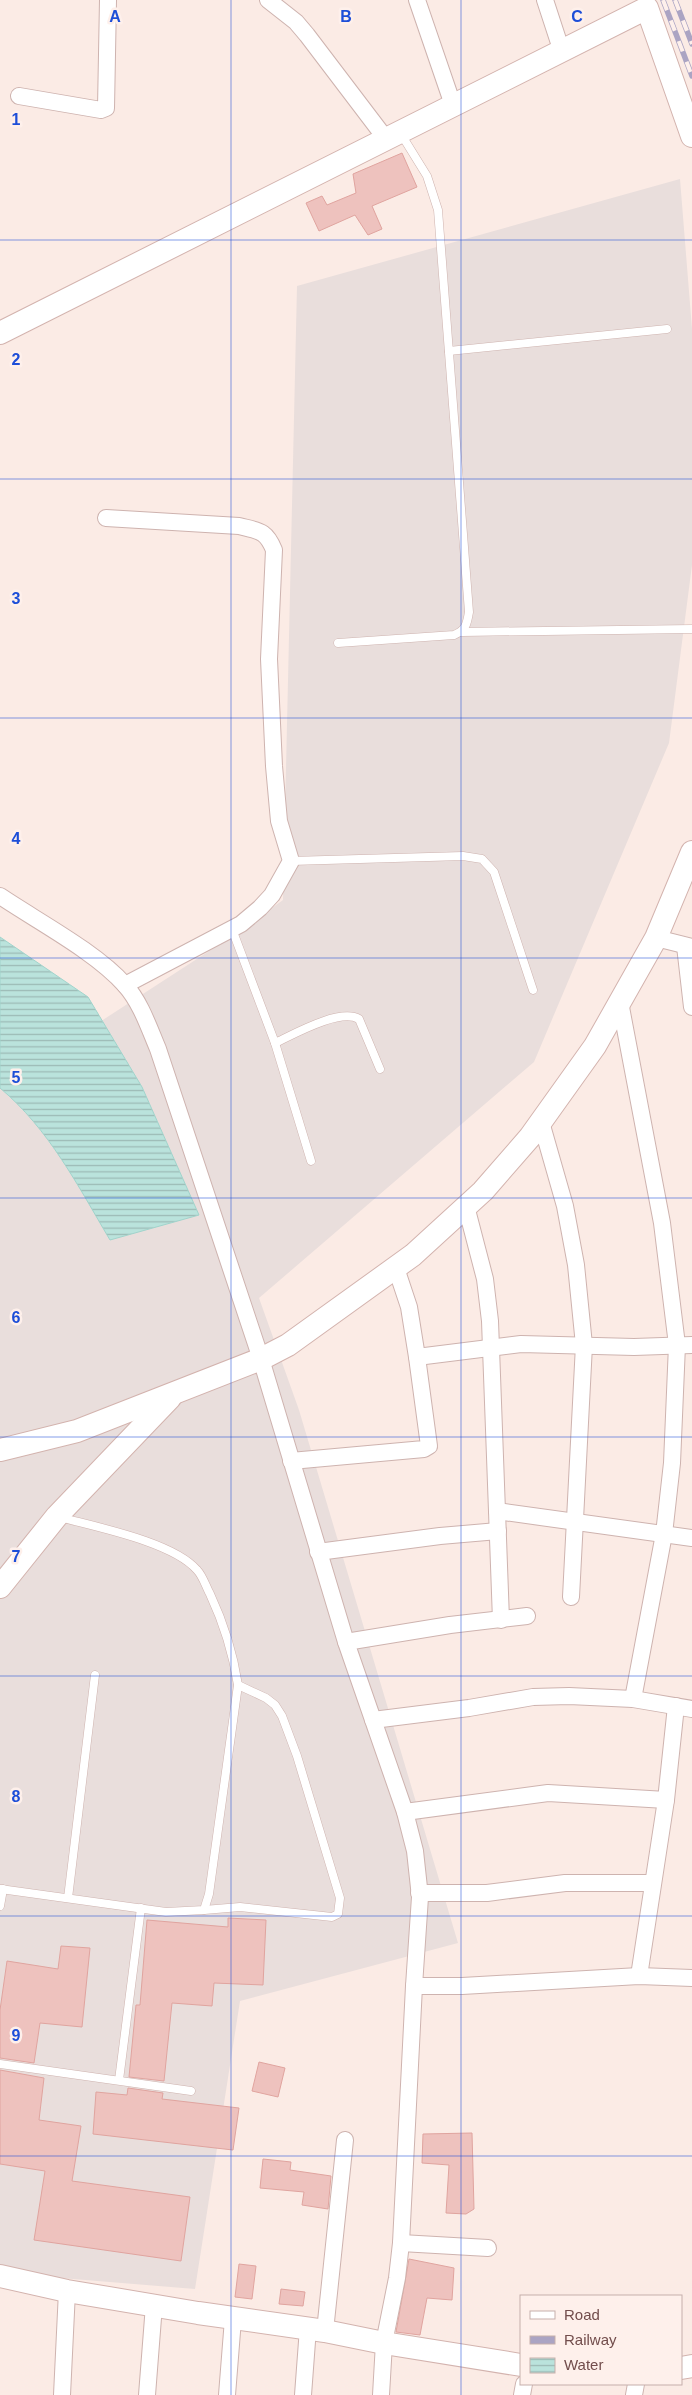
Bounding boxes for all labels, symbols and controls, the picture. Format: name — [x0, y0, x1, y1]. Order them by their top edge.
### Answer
text: A — [109, 8, 121, 25]
text: B — [340, 8, 352, 25]
text: C — [571, 8, 583, 25]
text: 1 — [12, 111, 21, 128]
text: 2 — [12, 351, 21, 368]
text: 3 — [12, 590, 21, 607]
text: 4 — [12, 830, 21, 847]
text: 5 — [12, 1069, 21, 1086]
text: 6 — [12, 1309, 21, 1326]
text: 7 — [12, 1548, 21, 1565]
text: 8 — [12, 1788, 21, 1805]
text: 9 — [12, 2027, 21, 2044]
legend — [520, 2295, 682, 2385]
text: Road — [564, 2306, 600, 2323]
text: Railway — [564, 2331, 617, 2348]
text: Water — [564, 2356, 603, 2373]

